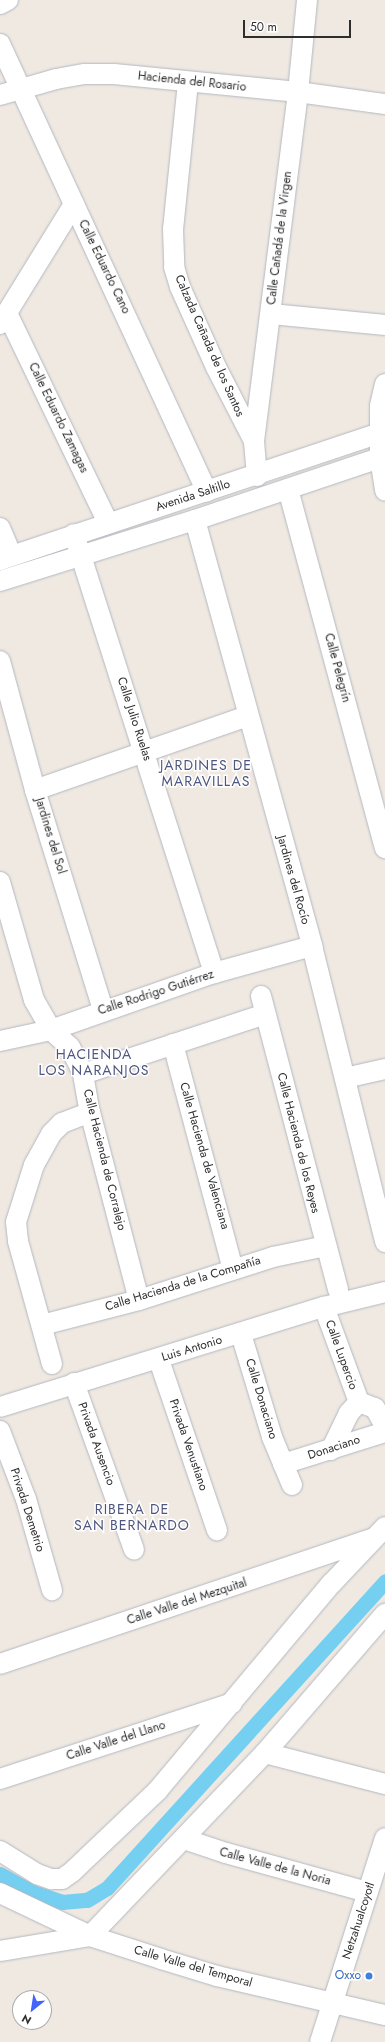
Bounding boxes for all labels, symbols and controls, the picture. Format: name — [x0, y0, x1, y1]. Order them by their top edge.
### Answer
scale bar — [245, 12, 353, 38]
text: 50 m — [250, 18, 277, 36]
street label: Hacienda del Rosario — [137, 69, 247, 95]
street label: Calle Cañadá de la Virgen — [265, 170, 295, 306]
street label: Calle Eduardo Cano — [75, 218, 133, 316]
street label: Calzada Cañada de los Santos — [171, 273, 247, 419]
street label: Calle Eduardo Zamagas — [25, 361, 91, 475]
street label: Avenida Saltillo — [154, 477, 232, 515]
street label: Calle Pelegrín — [321, 632, 353, 704]
street label: Calle Julio Ruelas — [114, 675, 154, 763]
district label: JARDINES DE MARAVILLAS — [160, 757, 252, 790]
street label: Jardines del Sol — [32, 796, 68, 876]
street label: Jardines del Rocío — [273, 834, 313, 926]
street label: Calle Rodrigo Gutiérrez — [96, 967, 216, 1019]
district label: HACIENDA LOS NARANJOS — [39, 1046, 149, 1078]
street label: Calle Hacienda de los Reyes — [274, 1071, 322, 1215]
street label: Calle Hacienda de Valenciana — [176, 1081, 232, 1231]
street label: Calle Hacienda de Corralejo — [79, 1088, 129, 1232]
street label: Calle Hacienda de la Compañía — [103, 1253, 263, 1315]
street label: Calle Lupercio — [322, 1318, 360, 1392]
street label: Luis Antonio — [160, 1333, 224, 1365]
street label: Calle Donaciano — [242, 1357, 280, 1441]
street label: Privada Venustiano — [166, 1397, 210, 1493]
street label: Privada Ausencio — [74, 1400, 118, 1488]
street label: Donaciano — [306, 1433, 362, 1463]
street label: Privada Demetrio — [7, 1466, 47, 1554]
district label: RIBERA DE SAN BERNARDO — [74, 1501, 190, 1534]
street label: Calle Valle del Mezquital — [125, 1576, 249, 1628]
street label: Calle Valle del Llano — [65, 1718, 167, 1764]
street label: Calle Valle de la Noria — [218, 1845, 332, 1889]
street label: Netzahualcoyotl — [340, 1881, 378, 1961]
street label: Calle Valle del Temporal — [132, 1943, 254, 1991]
place label: Oxxo — [335, 1969, 361, 1983]
marker: Oxxo — [364, 1971, 374, 1981]
north arrow — [12, 1990, 52, 2030]
text: N — [19, 2010, 34, 2029]

